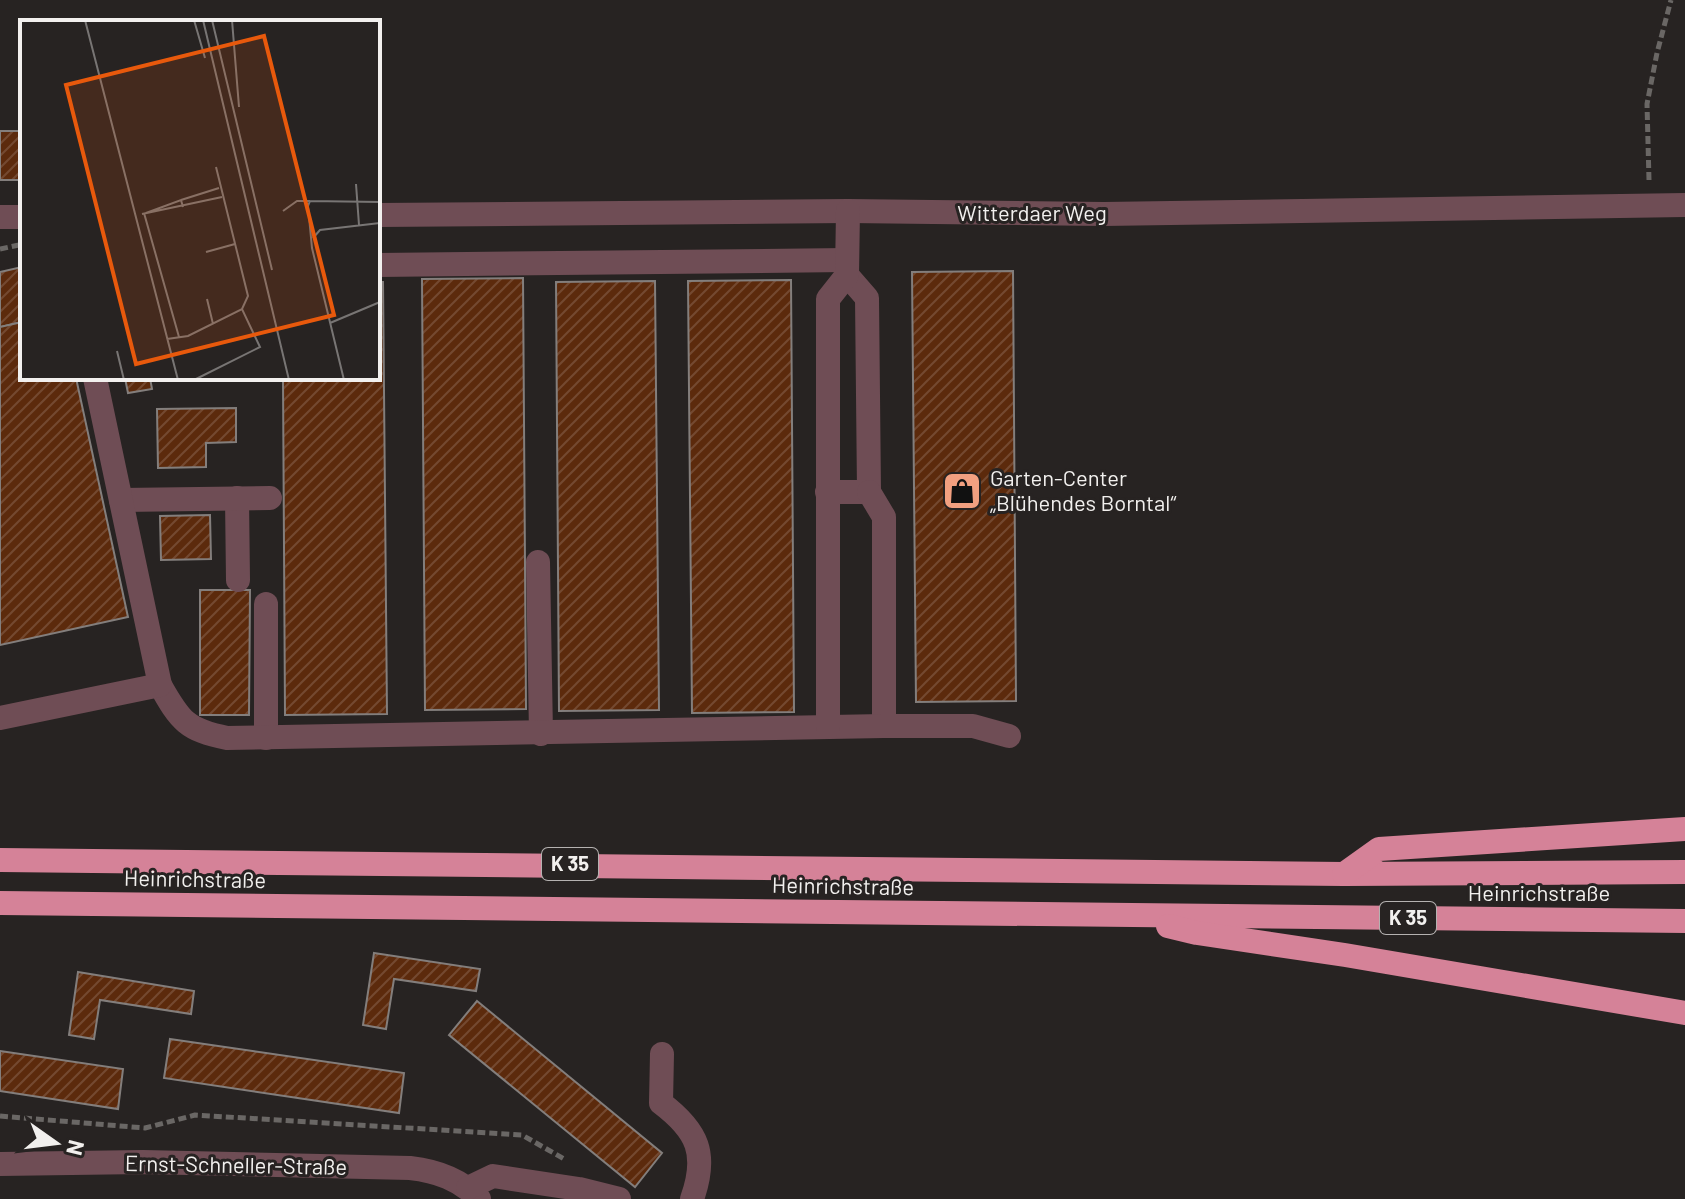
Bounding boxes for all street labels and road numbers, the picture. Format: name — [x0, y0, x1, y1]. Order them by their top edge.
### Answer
street label: Witterdaer Weg — [957, 199, 1107, 225]
road number: K 35 — [542, 848, 598, 880]
street label: Heinrichstraße — [124, 864, 266, 892]
street label: Heinrichstraße — [772, 871, 914, 899]
street label: Heinrichstraße — [1468, 879, 1610, 905]
road number: K 35 — [1380, 902, 1436, 934]
street label: Ernst-Schneller-Straße — [125, 1149, 347, 1179]

